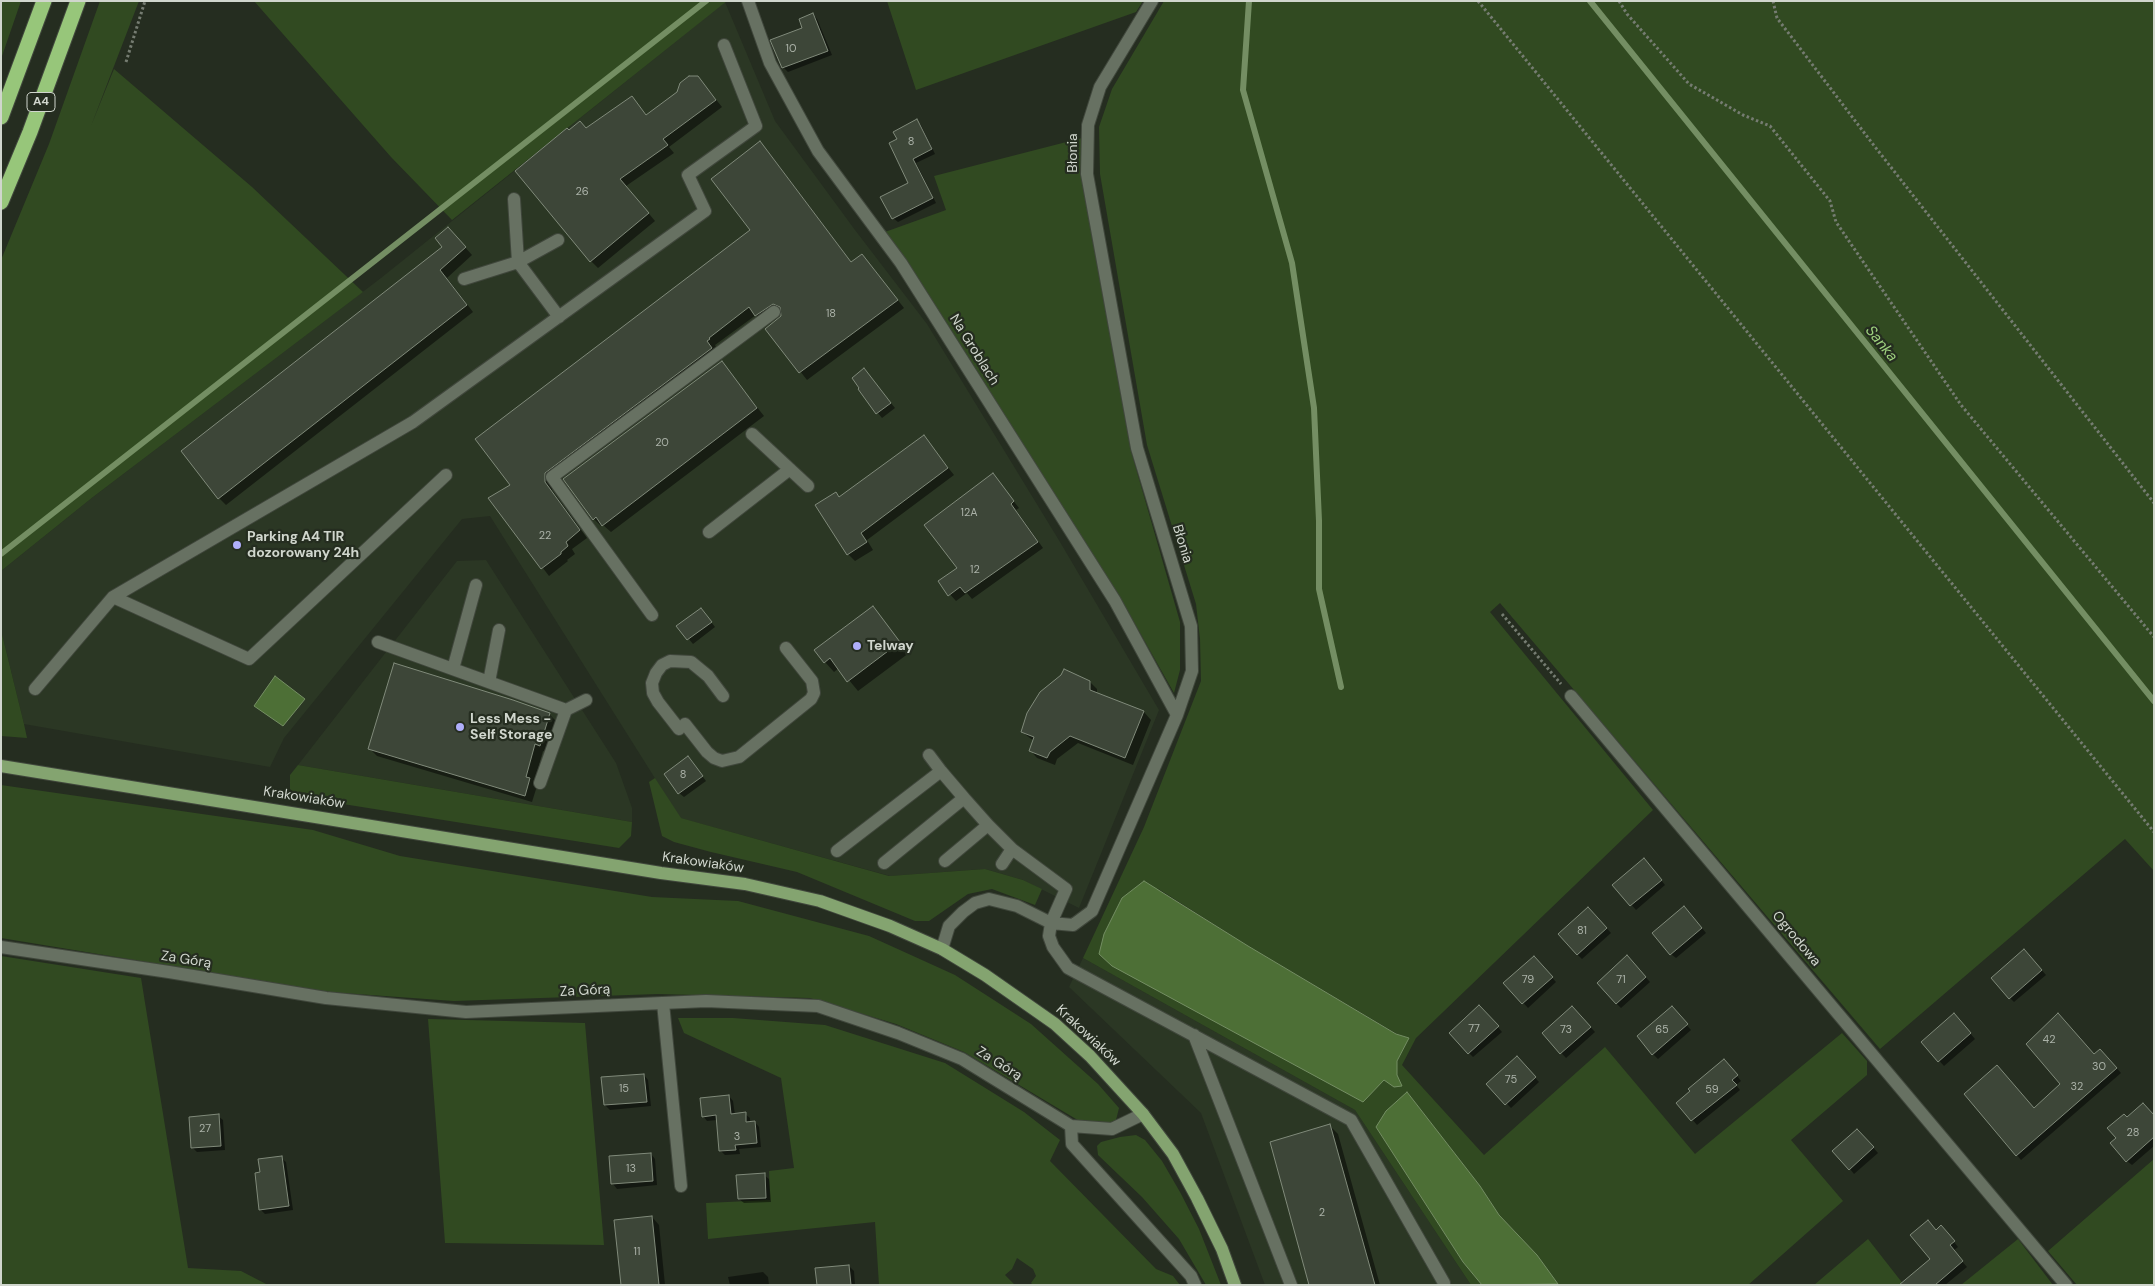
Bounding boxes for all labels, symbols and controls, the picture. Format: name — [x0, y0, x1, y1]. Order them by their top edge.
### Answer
house number: 10 — [786, 42, 796, 56]
road number: A4 — [27, 92, 55, 111]
street label: Błonia — [1065, 133, 1081, 173]
house number: 8 — [908, 135, 914, 149]
house number: 26 — [575, 185, 589, 199]
house number: 18 — [826, 307, 836, 321]
street label: Na Groblach — [946, 311, 1002, 389]
water label: Sanka — [1861, 322, 1901, 366]
house number: 20 — [655, 436, 669, 450]
house number: 12A — [960, 506, 978, 520]
street label: Błonia — [1168, 523, 1196, 565]
place label: Parking A4 TIR dozorowany 24h — [247, 529, 359, 562]
house number: 22 — [539, 529, 551, 543]
marker: Parking A4 TIR dozorowany 24h — [231, 539, 243, 551]
house number: 12 — [970, 563, 980, 577]
place label: Telway — [867, 638, 914, 654]
marker: Telway — [851, 640, 863, 652]
place label: Less Mess - Self Storage — [470, 711, 552, 744]
marker: Less Mess - Self Storage — [454, 721, 466, 733]
house number: 8 — [680, 768, 686, 782]
street label: Krakowiaków — [262, 783, 346, 813]
street label: Krakowiaków — [661, 849, 745, 877]
street label: Ogrodowa — [1768, 908, 1824, 970]
house number: 81 — [1577, 924, 1587, 938]
street label: Za Górą — [160, 948, 212, 972]
house number: 79 — [1522, 973, 1534, 987]
house number: 71 — [1616, 973, 1626, 987]
street label: Za Górą — [559, 981, 611, 1001]
street label: Krakowiaków — [1052, 1002, 1124, 1070]
house number: 77 — [1468, 1022, 1480, 1036]
house number: 73 — [1560, 1023, 1572, 1037]
house number: 65 — [1655, 1023, 1669, 1037]
house number: 42 — [2042, 1033, 2056, 1047]
street label: Za Górą — [973, 1043, 1025, 1085]
house number: 30 — [2092, 1060, 2106, 1074]
house number: 75 — [1505, 1073, 1517, 1087]
house number: 32 — [2071, 1080, 2083, 1094]
house number: 15 — [619, 1082, 629, 1096]
house number: 59 — [1705, 1083, 1719, 1097]
house number: 27 — [199, 1122, 211, 1136]
house number: 28 — [2127, 1126, 2139, 1140]
house number: 3 — [734, 1130, 740, 1144]
house number: 13 — [626, 1162, 636, 1176]
house number: 2 — [1319, 1206, 1325, 1220]
house number: 11 — [634, 1245, 640, 1259]

